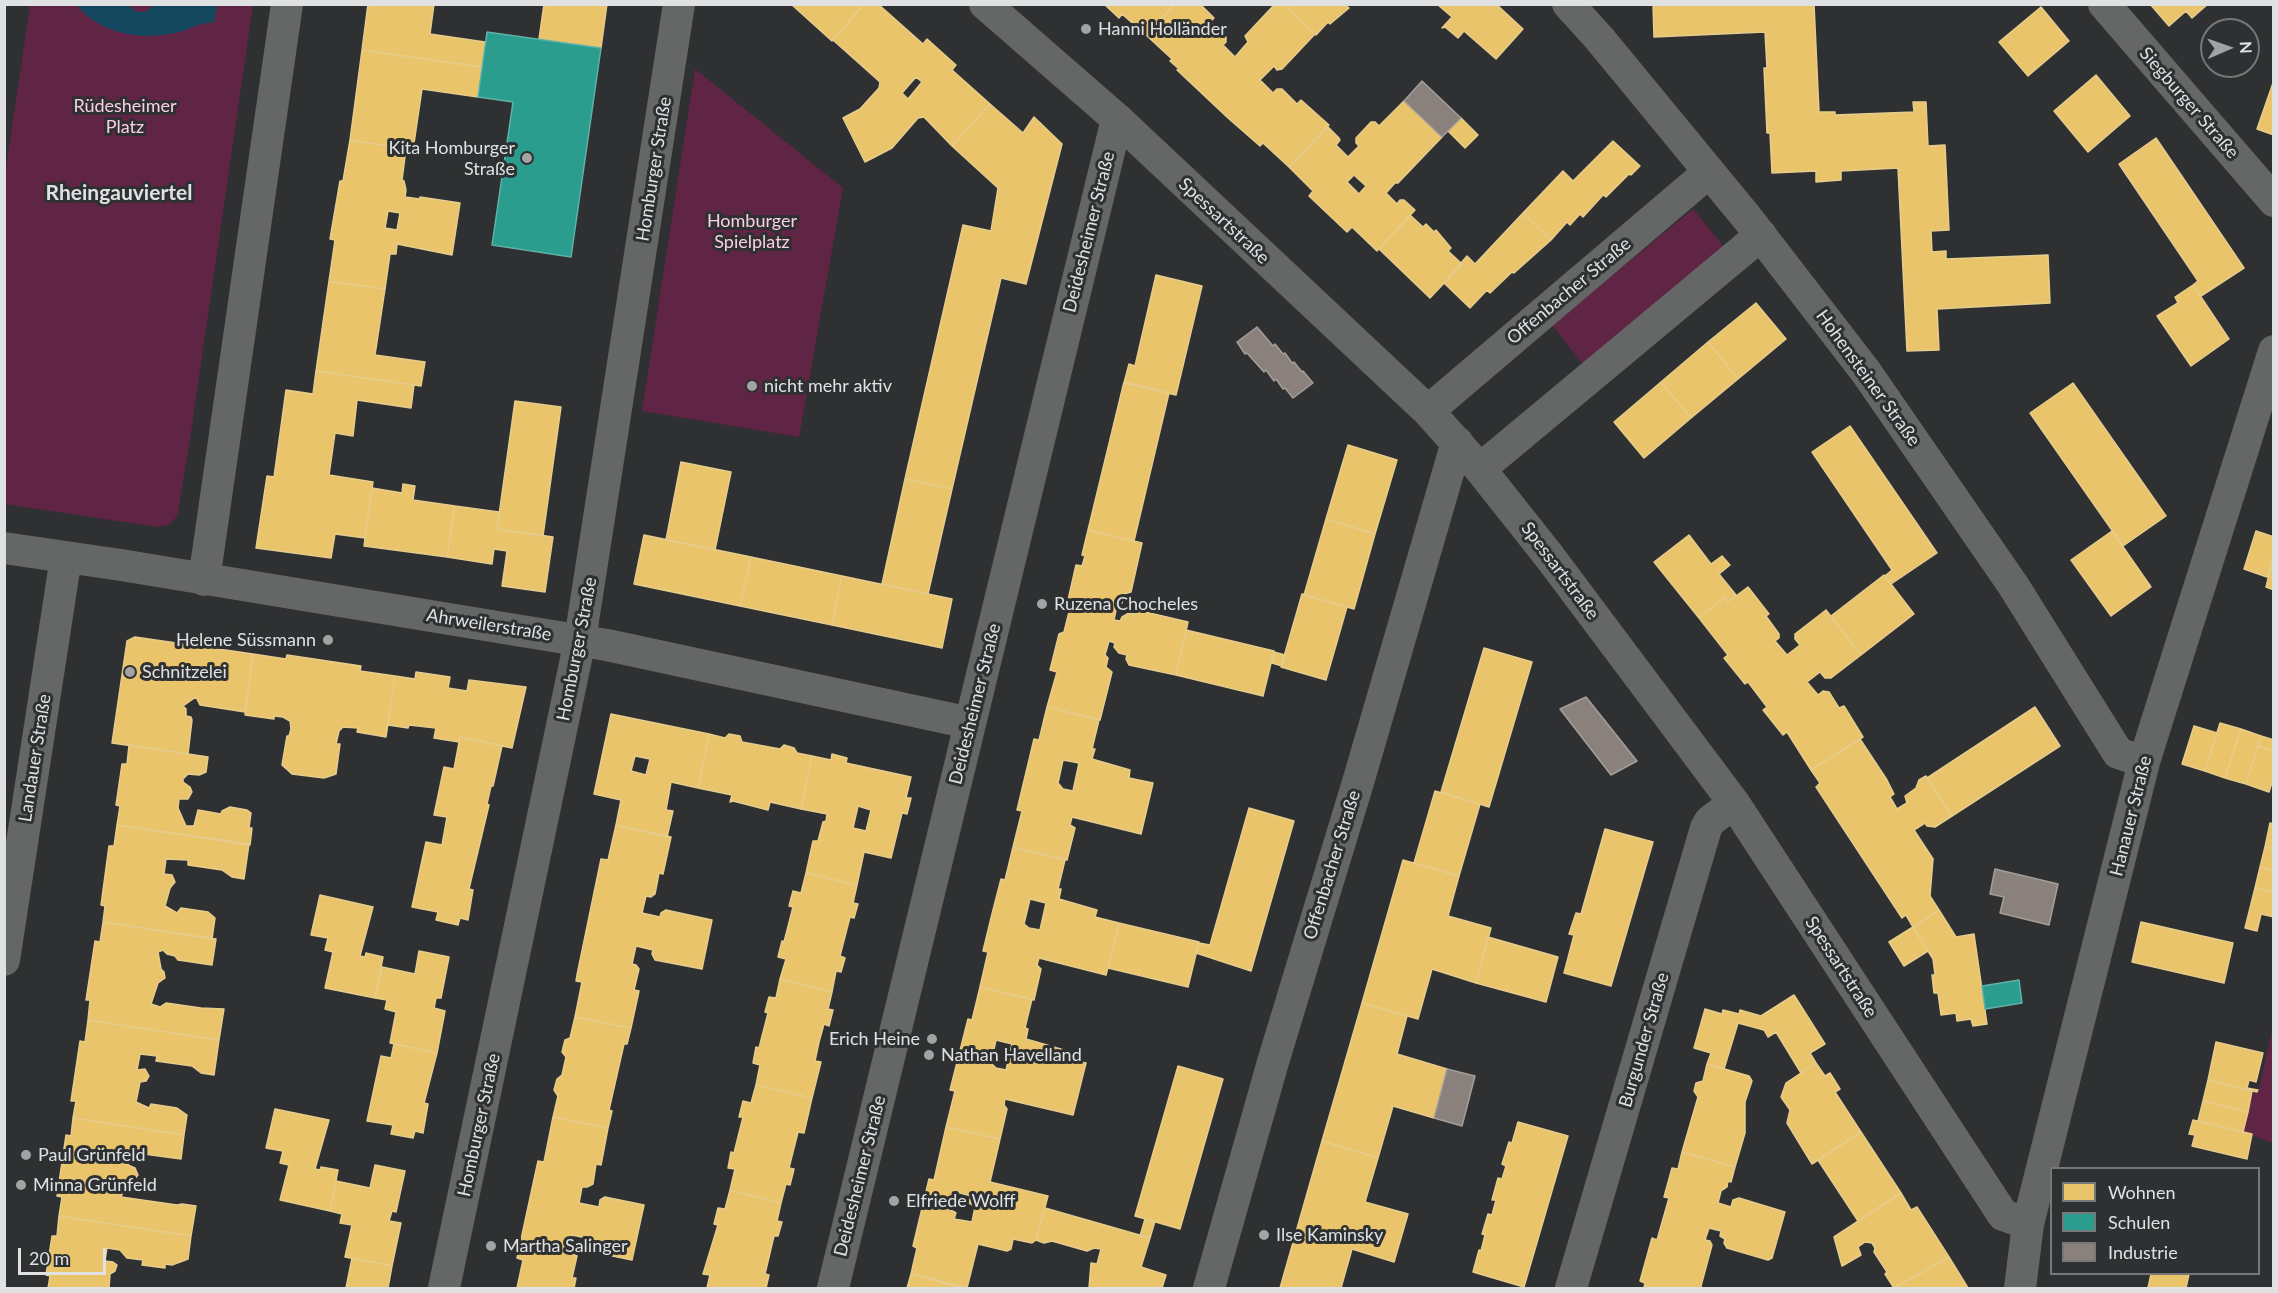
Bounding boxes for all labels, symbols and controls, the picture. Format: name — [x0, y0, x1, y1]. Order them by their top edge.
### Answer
place label: Hanni Holländer — [1098, 18, 1227, 40]
north arrow — [2200, 18, 2260, 78]
marker: Hanni Holländer — [1079, 22, 1093, 36]
text: N — [2237, 41, 2256, 54]
street label: Siegburger Straße — [2135, 43, 2243, 163]
park label: Rüdesheimer Platz — [73, 95, 177, 138]
street label: Homburger Straße — [632, 95, 676, 243]
place label: Kita Homburger Straße — [389, 137, 515, 180]
street label: Deidesheimer Straße — [1059, 149, 1119, 315]
marker: Kita Homburger Straße — [520, 151, 534, 165]
street label: Spessartstraße — [1174, 173, 1274, 269]
district label: Rheingauviertel — [46, 180, 192, 206]
park label: Homburger Spielplatz — [707, 210, 797, 252]
street label: Offenbacher Straße — [1503, 233, 1635, 349]
street label: Hohensteiner Straße — [1811, 306, 1925, 450]
place label: nicht mehr aktiv — [764, 375, 892, 397]
marker: nicht mehr aktiv — [745, 379, 759, 393]
street label: Spessartstraße — [1516, 518, 1604, 624]
street label: Homburger Straße — [552, 575, 602, 723]
place label: Ruzena Chocheles — [1054, 593, 1198, 615]
marker: Ruzena Chocheles — [1035, 597, 1049, 611]
street label: Ahrweilerstraße — [425, 604, 553, 646]
street label: Deidesheimer Straße — [945, 621, 1005, 787]
place label: Helene Süssmann — [176, 629, 316, 651]
marker: Helene Süssmann — [321, 633, 335, 647]
place label: Schnitzelei — [142, 661, 227, 683]
marker: Schnitzelei — [123, 665, 137, 679]
street label: Landauer Straße — [14, 693, 56, 823]
street label: Hanauer Straße — [2106, 754, 2156, 878]
street label: Offenbacher Straße — [1299, 788, 1365, 942]
street label: Spessartstraße — [1800, 912, 1882, 1022]
street label: Burgunder Straße — [1614, 970, 1674, 1110]
place label: Erich Heine — [829, 1028, 920, 1050]
marker: Erich Heine — [925, 1032, 939, 1046]
place label: Nathan Havelland — [941, 1044, 1082, 1066]
marker: Nathan Havelland — [922, 1048, 936, 1062]
street label: Homburger Straße — [453, 1051, 505, 1199]
street label: Deidesheimer Straße — [830, 1093, 890, 1259]
place label: Paul Grünfeld — [38, 1144, 146, 1166]
marker: Paul Grünfeld — [19, 1148, 33, 1162]
legend — [2050, 1167, 2260, 1275]
place label: Minna Grünfeld — [33, 1174, 157, 1196]
marker: Minna Grünfeld — [14, 1178, 28, 1192]
text: Wohnen — [2108, 1181, 2175, 1203]
place label: Elfriede Wolff — [906, 1190, 1015, 1212]
marker: Elfriede Wolff — [887, 1194, 901, 1208]
text: Schulen — [2108, 1211, 2170, 1233]
place label: Ilse Kaminsky — [1276, 1224, 1383, 1246]
marker: Ilse Kaminsky — [1257, 1228, 1271, 1242]
place label: Martha Salinger — [503, 1235, 627, 1257]
scale bar — [21, 1236, 110, 1274]
marker: Martha Salinger — [484, 1239, 498, 1253]
text: Industrie — [2108, 1241, 2178, 1263]
text: 20 m — [29, 1247, 69, 1269]

